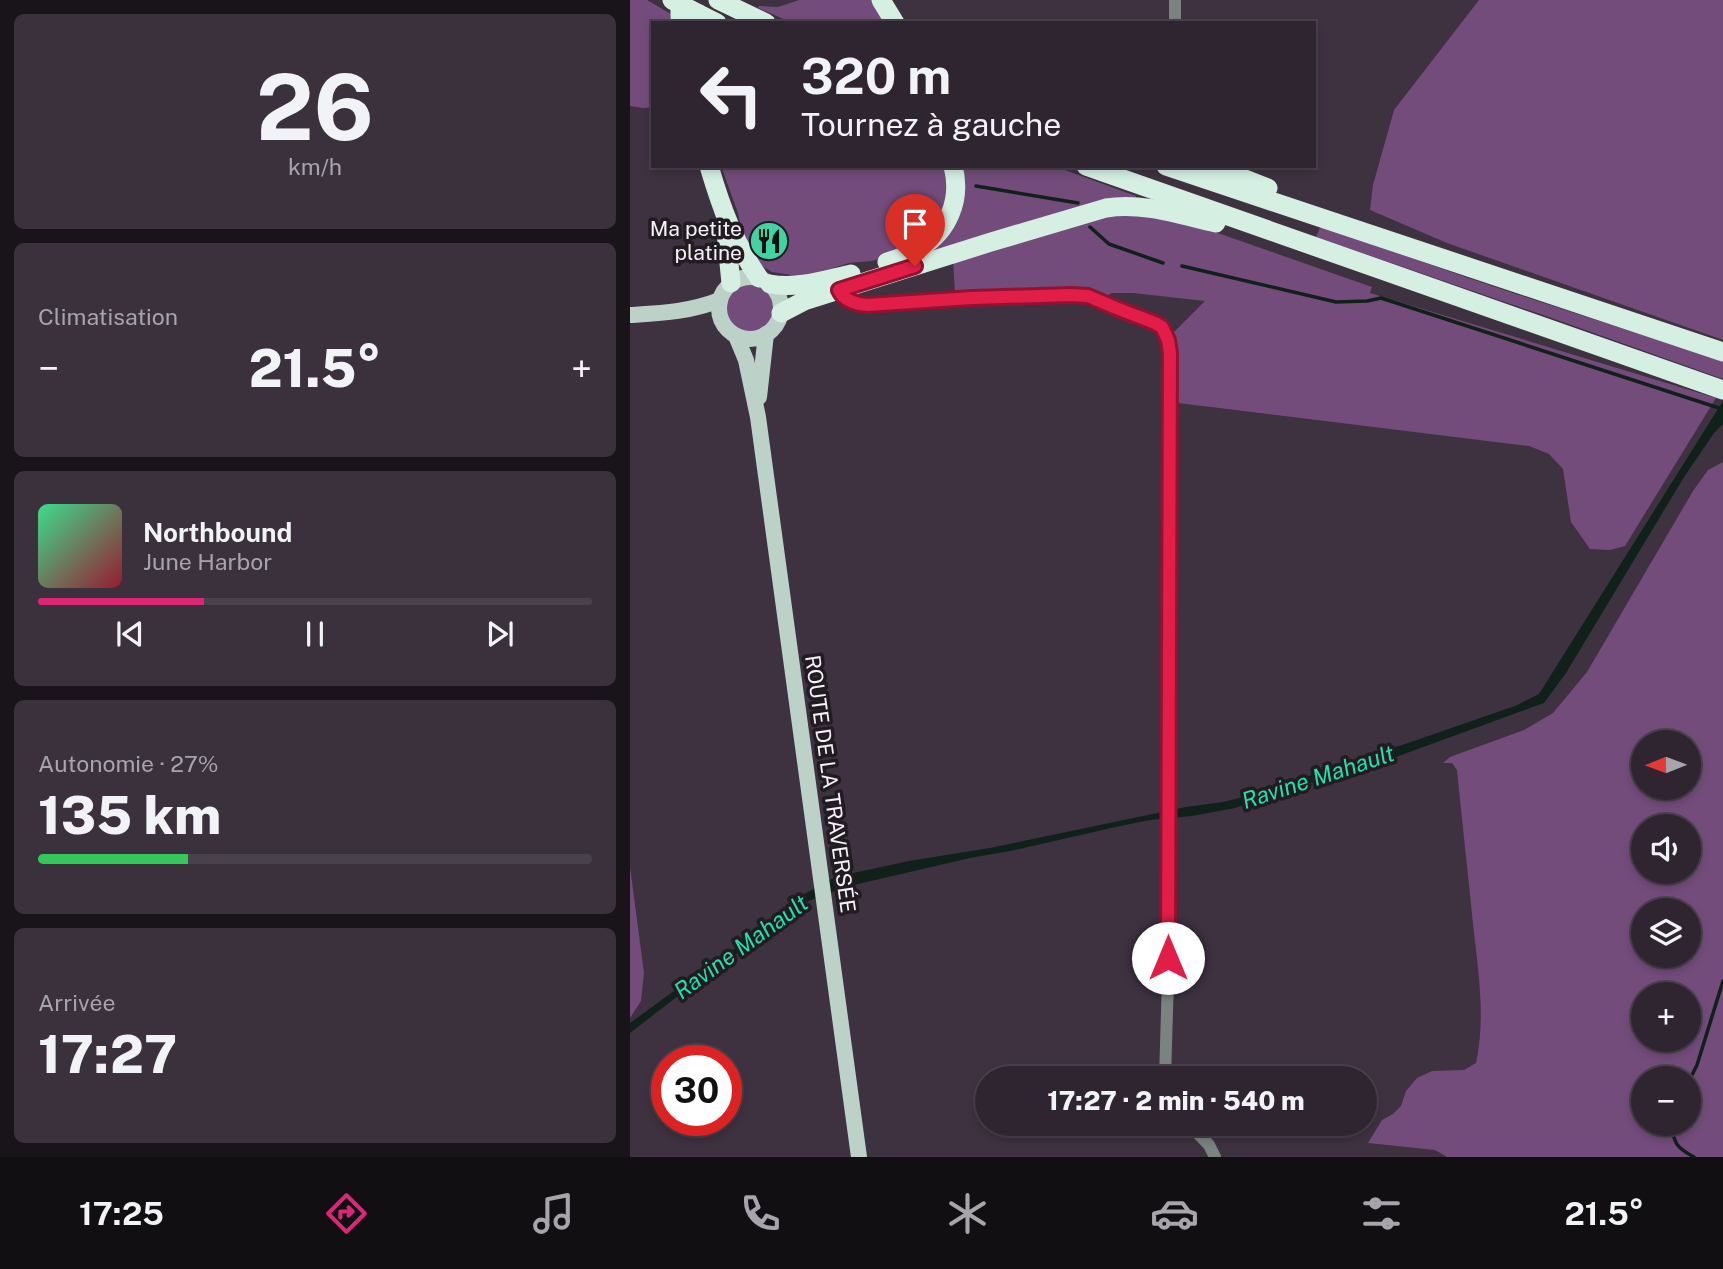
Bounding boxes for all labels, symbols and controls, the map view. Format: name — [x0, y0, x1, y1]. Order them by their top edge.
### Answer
text: 320 m — [801, 47, 951, 105]
icon: left — [686, 49, 777, 140]
text: 26 — [256, 54, 374, 160]
text: Tournez à gauche — [801, 106, 1061, 143]
text: km/h — [288, 153, 342, 180]
pin — [885, 194, 945, 266]
icon: arrive — [896, 205, 934, 243]
place label: Ma petite platine — [650, 216, 742, 265]
restaurant icon: Ma petite platine — [748, 220, 790, 262]
text: Climatisation — [38, 303, 178, 330]
text: 21.5° — [249, 338, 381, 399]
text: − — [38, 346, 59, 391]
text: + — [571, 346, 592, 391]
text: Northbound — [143, 517, 292, 548]
text: June Harbor — [143, 548, 272, 575]
icon: previous — [111, 615, 149, 653]
icon: pause — [296, 615, 334, 653]
icon: next — [481, 615, 519, 653]
street label: ROUTE DE LA TRAVERSÉE — [800, 653, 861, 914]
north arrow — [1631, 730, 1701, 800]
map controls — [1631, 730, 1701, 1136]
water label: Ravine Mahault — [1238, 739, 1398, 814]
text: Autonomie · 27% — [38, 750, 219, 777]
text: 135 km — [38, 785, 221, 846]
button: sound — [1631, 814, 1701, 884]
water label: Ravine Mahault — [668, 889, 813, 1004]
button: layers — [1631, 898, 1701, 968]
position arrow — [1131, 921, 1205, 995]
button: + — [1631, 982, 1701, 1052]
text: Arrivée — [38, 989, 115, 1016]
text: 17:27 — [38, 1024, 177, 1085]
speed limit sign: 30 — [651, 1045, 742, 1136]
button: − — [1631, 1066, 1701, 1136]
text: 17:27 · 2 min · 540 m — [1047, 1085, 1305, 1116]
icon: directions — [322, 1189, 371, 1238]
icon: music — [529, 1189, 578, 1238]
icon: phone — [736, 1189, 785, 1238]
icon: climate — [943, 1189, 992, 1238]
icon: car — [1150, 1189, 1199, 1238]
icon: filters — [1357, 1189, 1406, 1238]
text: 17:25 — [79, 1195, 164, 1232]
text: 21.5° — [1565, 1195, 1644, 1232]

